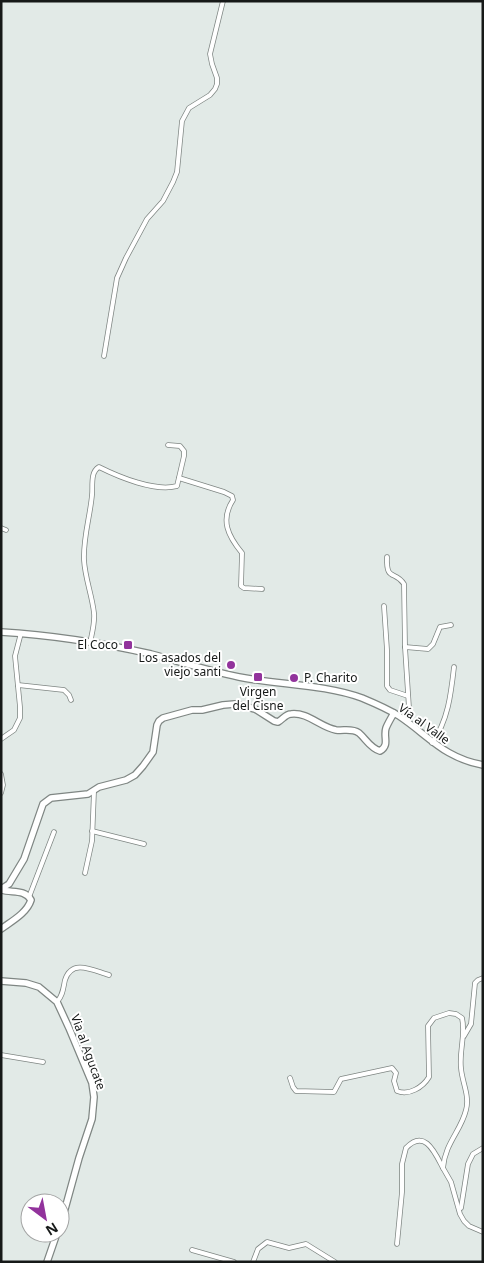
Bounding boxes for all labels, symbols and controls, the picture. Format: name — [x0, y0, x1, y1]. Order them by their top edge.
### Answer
place label: El Coco — [77, 636, 118, 653]
marker: El Coco — [122, 639, 134, 651]
place label: Los asados del viejo santi — [139, 649, 221, 680]
marker: Los asados del viejo santi — [225, 659, 237, 671]
place label: P. Charito — [304, 669, 357, 686]
marker: Virgen del Cisne — [252, 671, 264, 683]
marker: P. Charito — [288, 672, 300, 684]
place label: Virgen del Cisne — [233, 683, 284, 714]
street label: Vía al Valle — [395, 699, 454, 748]
street label: Via al Agucate — [67, 1012, 110, 1092]
north arrow — [20, 1193, 70, 1243]
text: N — [42, 1218, 62, 1241]

